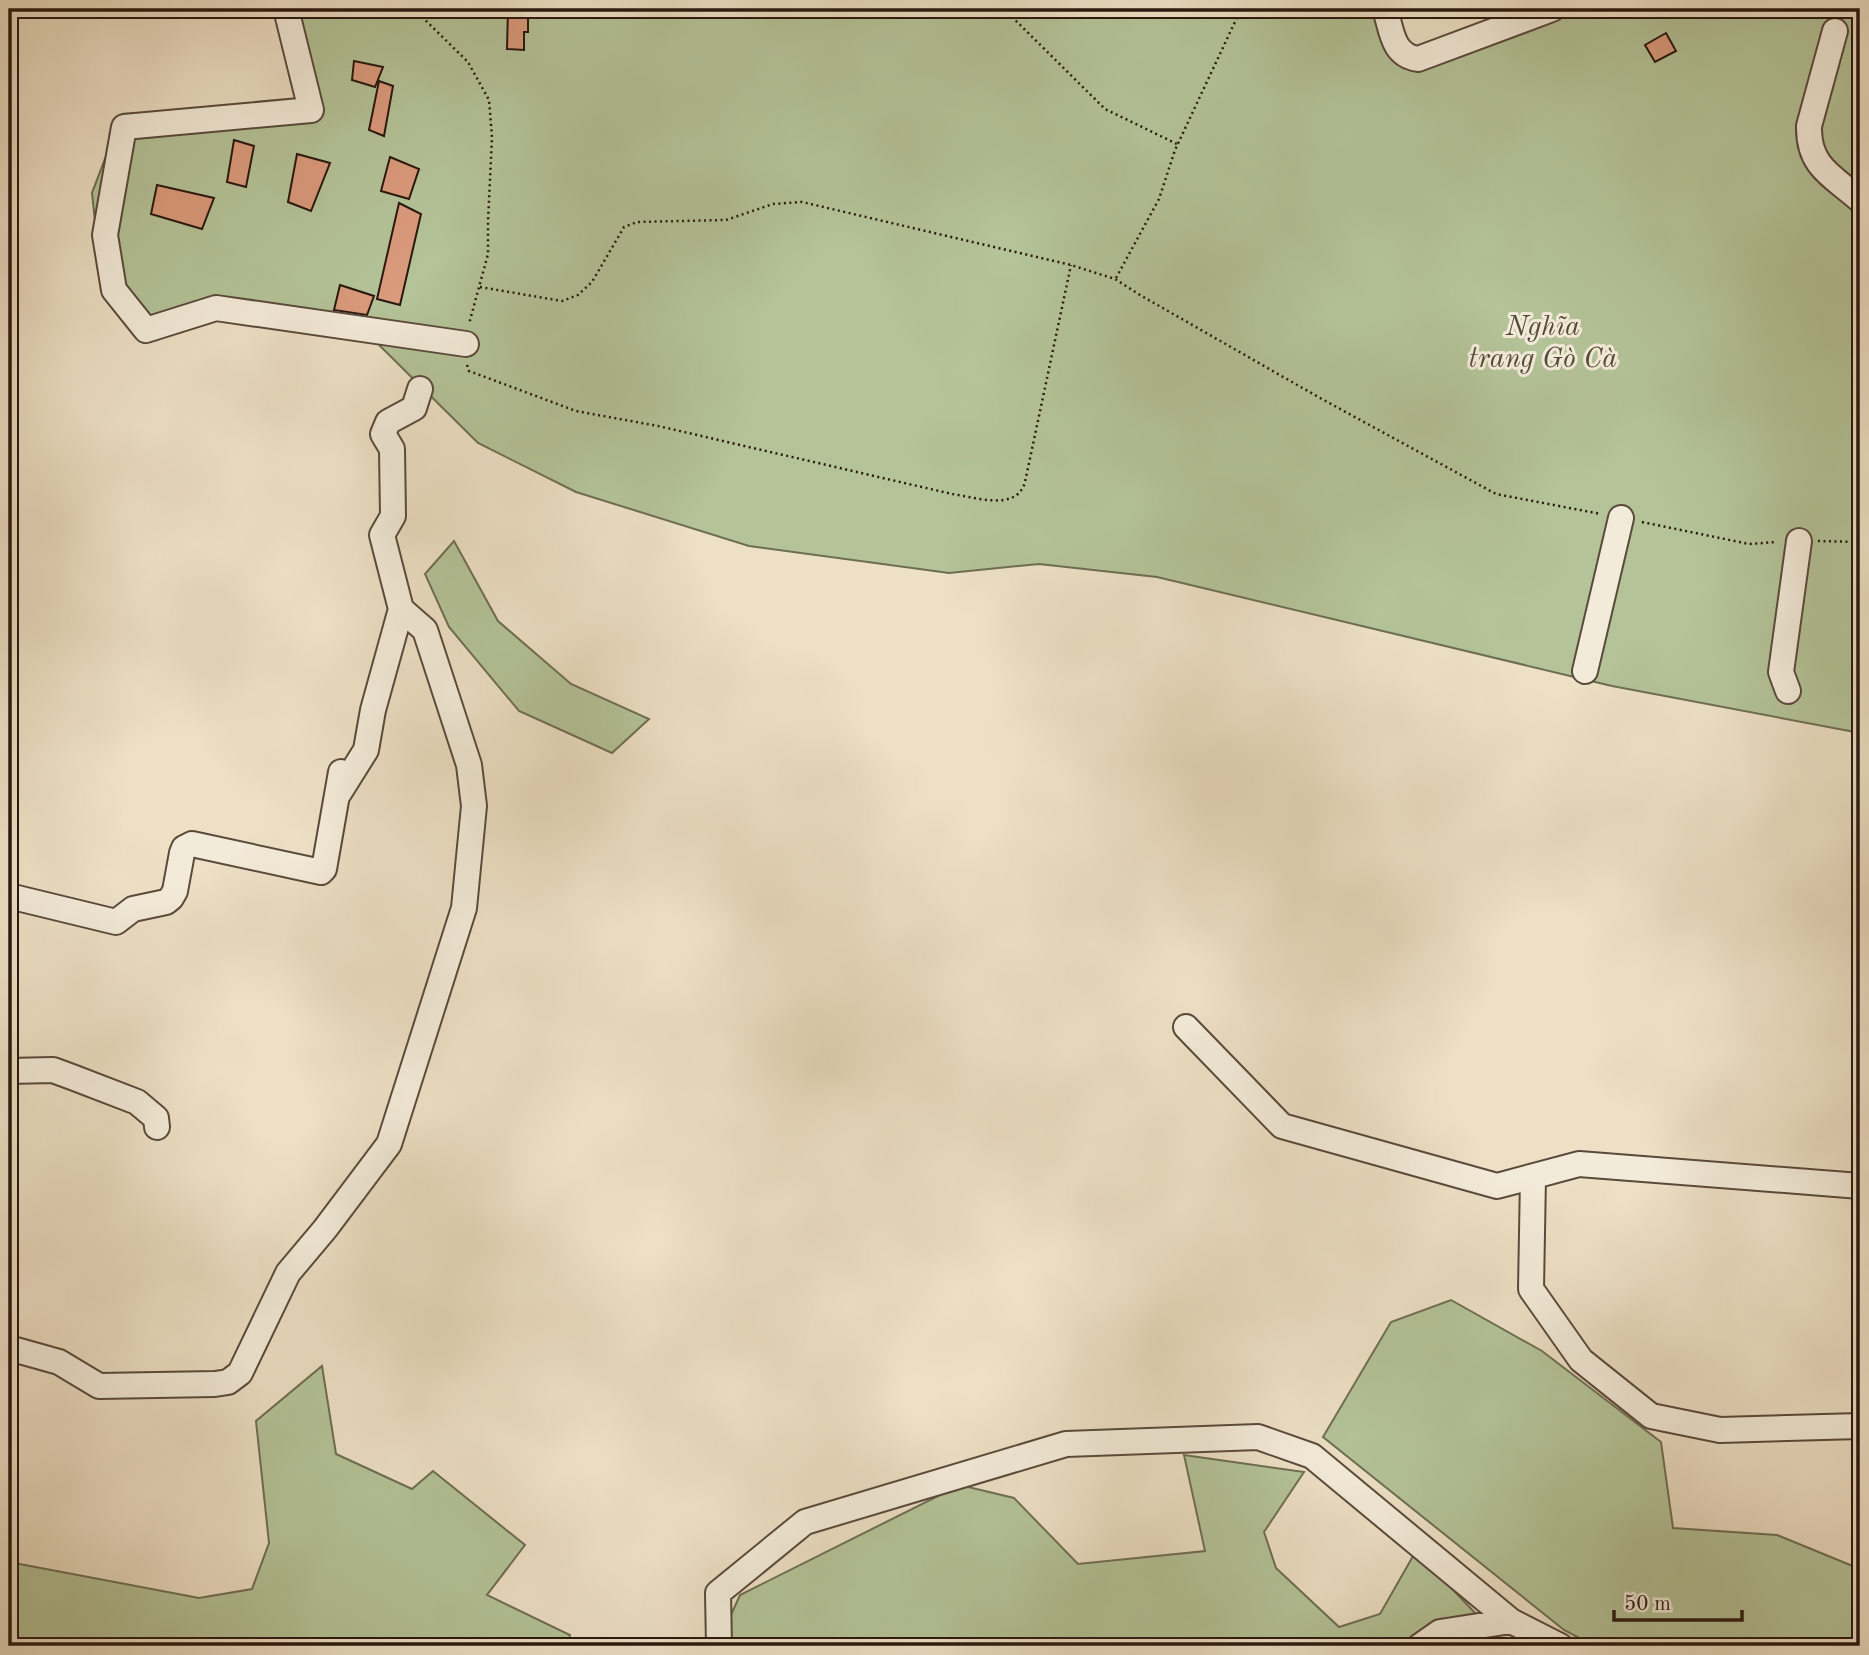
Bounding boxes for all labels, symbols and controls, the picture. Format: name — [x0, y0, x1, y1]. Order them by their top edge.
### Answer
park label: Nghĩa trang Gò Cà — [1469, 314, 1617, 374]
scale bar — [1614, 1578, 1741, 1622]
text: 50 m — [1624, 1594, 1671, 1615]

